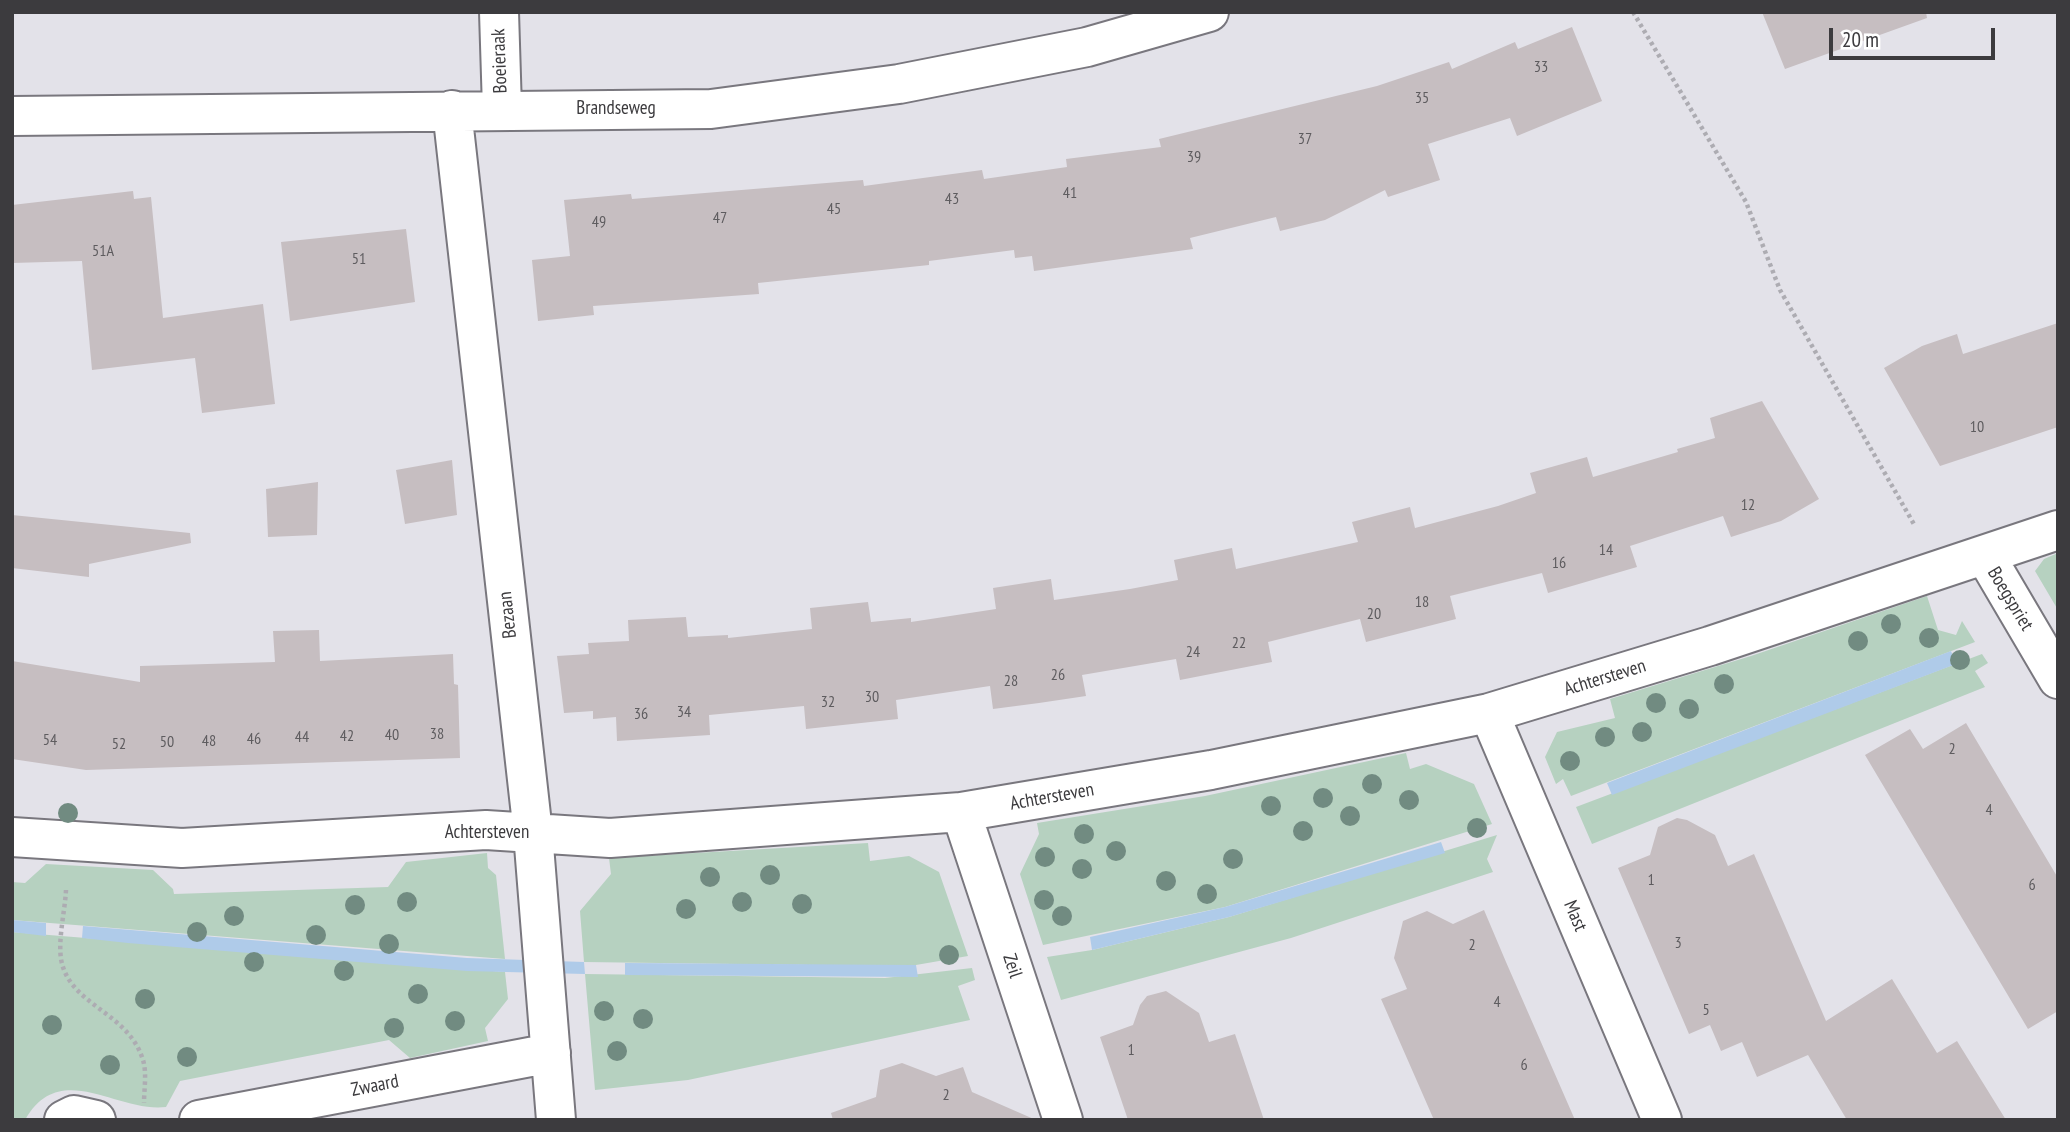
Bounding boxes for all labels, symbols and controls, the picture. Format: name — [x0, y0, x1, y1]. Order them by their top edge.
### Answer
scale bar — [1832, 14, 1998, 58]
text: 20 m — [1842, 26, 1879, 53]
street label: Boeieraak — [487, 28, 513, 94]
house number: 33 — [1534, 57, 1548, 77]
house number: 35 — [1415, 88, 1429, 108]
street label: Brandseweg — [576, 98, 656, 120]
house number: 37 — [1298, 129, 1312, 149]
house number: 39 — [1187, 147, 1201, 167]
house number: 41 — [1063, 183, 1077, 203]
house number: 43 — [945, 189, 959, 209]
house number: 45 — [827, 199, 841, 219]
house number: 47 — [713, 208, 727, 228]
house number: 49 — [592, 212, 606, 232]
house number: 51A — [92, 241, 114, 261]
house number: 51 — [352, 249, 366, 269]
house number: 10 — [1970, 417, 1984, 437]
house number: 12 — [1741, 495, 1755, 515]
house number: 14 — [1599, 540, 1613, 560]
house number: 16 — [1552, 553, 1566, 573]
street label: Boegspriet — [1982, 563, 2038, 635]
street label: Bezaan — [494, 590, 522, 640]
house number: 18 — [1415, 592, 1429, 612]
house number: 20 — [1367, 604, 1381, 624]
house number: 22 — [1232, 633, 1246, 653]
house number: 24 — [1186, 642, 1200, 662]
street label: Achtersteven — [1561, 655, 1649, 701]
house number: 26 — [1051, 665, 1065, 685]
house number: 28 — [1004, 671, 1018, 691]
house number: 30 — [865, 687, 879, 707]
house number: 32 — [821, 692, 835, 712]
house number: 34 — [677, 702, 691, 722]
house number: 36 — [634, 704, 648, 724]
house number: 38 — [430, 724, 444, 744]
house number: 40 — [385, 725, 399, 745]
house number: 42 — [340, 726, 354, 746]
house number: 44 — [295, 727, 309, 747]
house number: 46 — [247, 729, 261, 749]
house number: 54 — [43, 730, 57, 750]
house number: 48 — [202, 731, 216, 751]
house number: 50 — [160, 732, 174, 752]
house number: 52 — [112, 734, 126, 754]
house number: 2 — [1948, 739, 1956, 759]
street label: Achtersteven — [1008, 778, 1096, 816]
house number: 4 — [1985, 800, 1993, 820]
street label: Achtersteven — [445, 822, 529, 844]
house number: 1 — [1647, 870, 1655, 890]
house number: 6 — [2028, 875, 2036, 895]
street label: Mast — [1558, 897, 1592, 935]
house number: 3 — [1674, 933, 1682, 953]
house number: 2 — [1468, 935, 1476, 955]
street label: Zeil — [997, 951, 1027, 981]
house number: 4 — [1493, 992, 1501, 1012]
house number: 5 — [1702, 1000, 1710, 1020]
house number: 1 — [1127, 1040, 1135, 1060]
house number: 6 — [1520, 1055, 1528, 1075]
street label: Zwaard — [349, 1070, 401, 1102]
house number: 2 — [942, 1085, 950, 1105]

